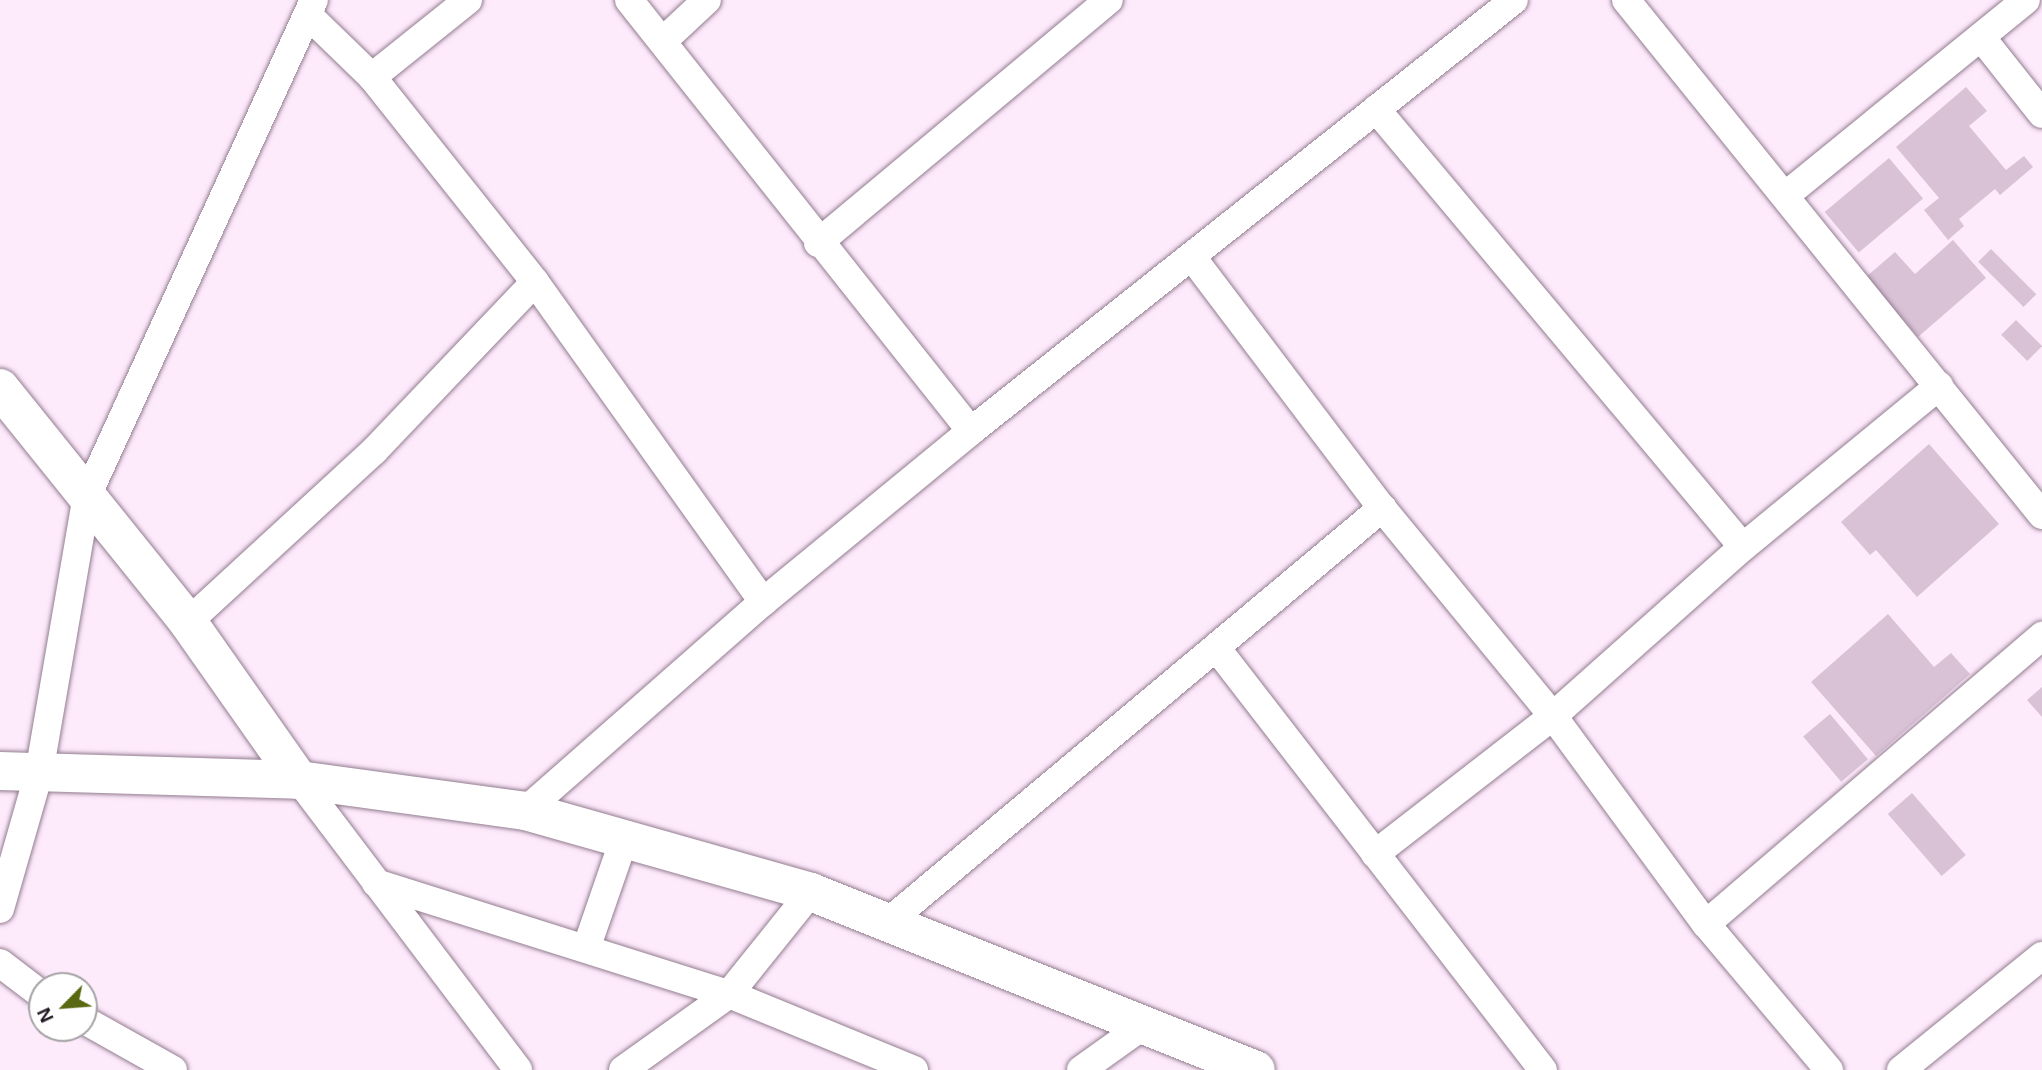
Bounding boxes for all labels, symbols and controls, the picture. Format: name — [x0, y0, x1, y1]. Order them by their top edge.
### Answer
north arrow — [28, 972, 98, 1042]
text: N — [33, 1005, 58, 1026]

